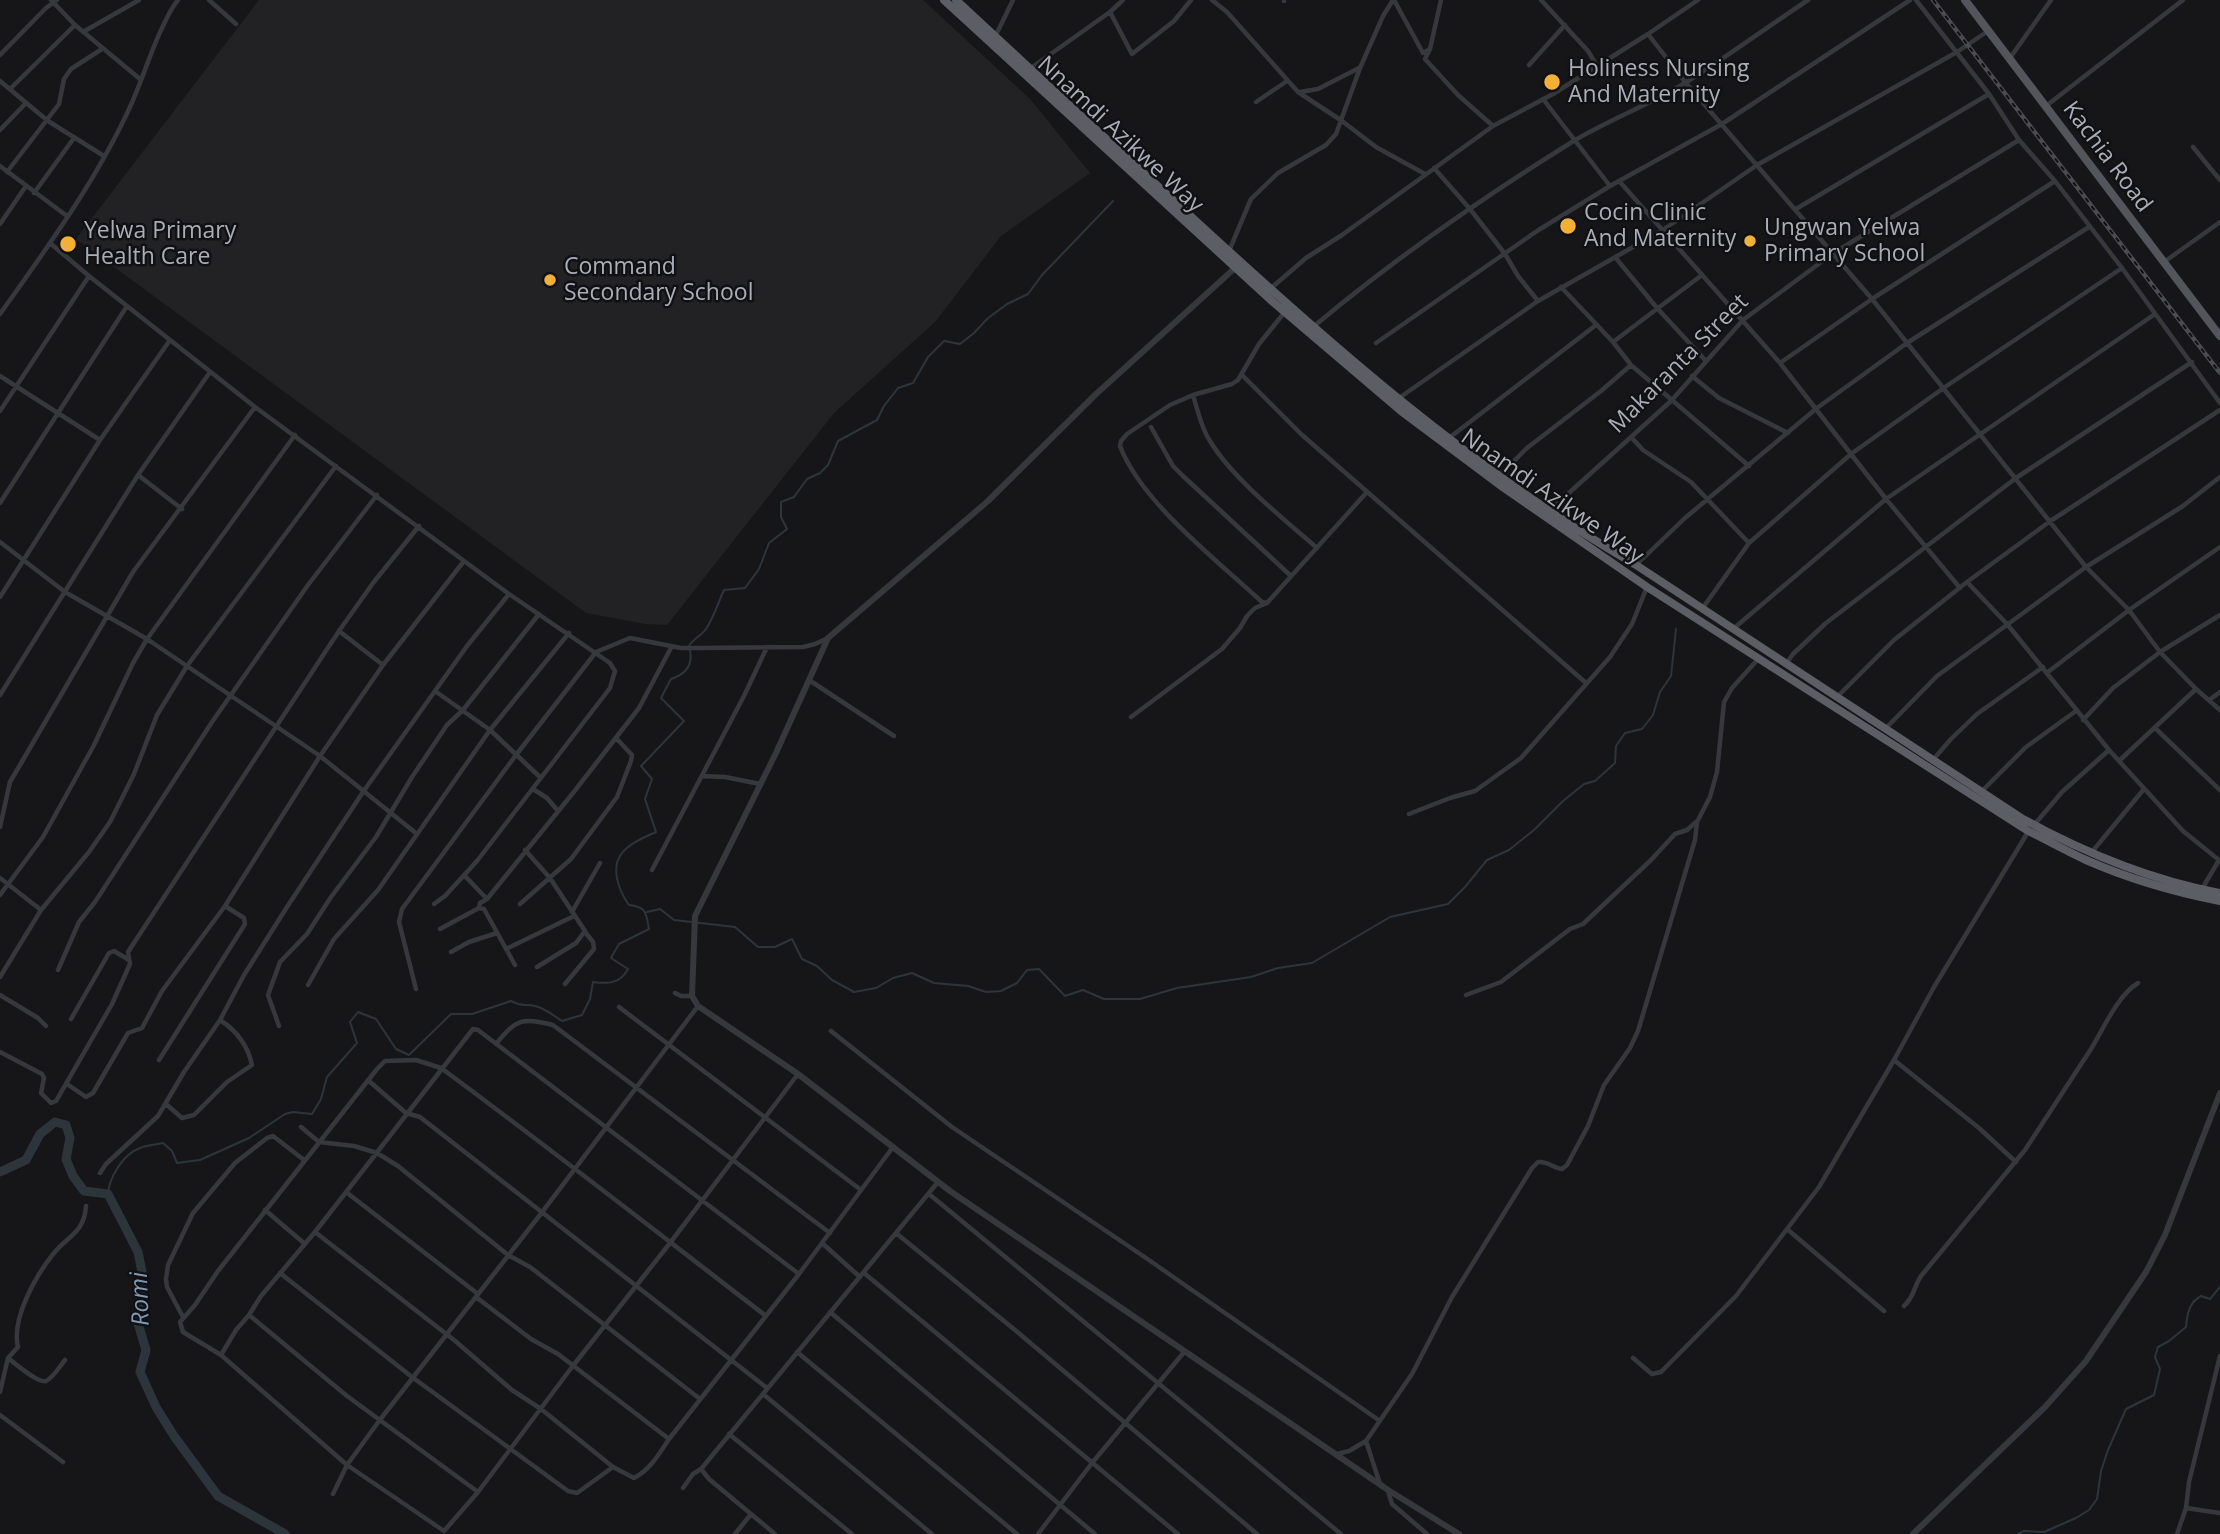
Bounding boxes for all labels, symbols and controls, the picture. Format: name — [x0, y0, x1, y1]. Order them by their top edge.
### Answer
street label: Nnamdi Azikwe Way — [1031, 51, 1209, 219]
place label: Holiness Nursing And Maternity — [1568, 55, 1750, 109]
marker: Holiness Nursing And Maternity — [1542, 72, 1562, 92]
street label: Kachia Road — [2056, 96, 2158, 218]
place label: Cocin Clinic And Maternity — [1584, 199, 1736, 253]
place label: Ungwan Yelwa Primary School — [1764, 214, 1925, 268]
marker: Cocin Clinic And Maternity — [1558, 216, 1578, 236]
place label: Yelwa Primary Health Care — [84, 217, 236, 271]
marker: Ungwan Yelwa Primary School — [1742, 233, 1758, 249]
marker: Yelwa Primary Health Care — [58, 234, 78, 254]
place label: Command Secondary School — [564, 253, 753, 307]
marker: Command Secondary School — [542, 272, 558, 288]
street label: Makaranta Street — [1604, 289, 1754, 439]
street label: Nnamdi Azikwe Way — [1455, 424, 1649, 570]
water label: Romi — [126, 1271, 156, 1327]

